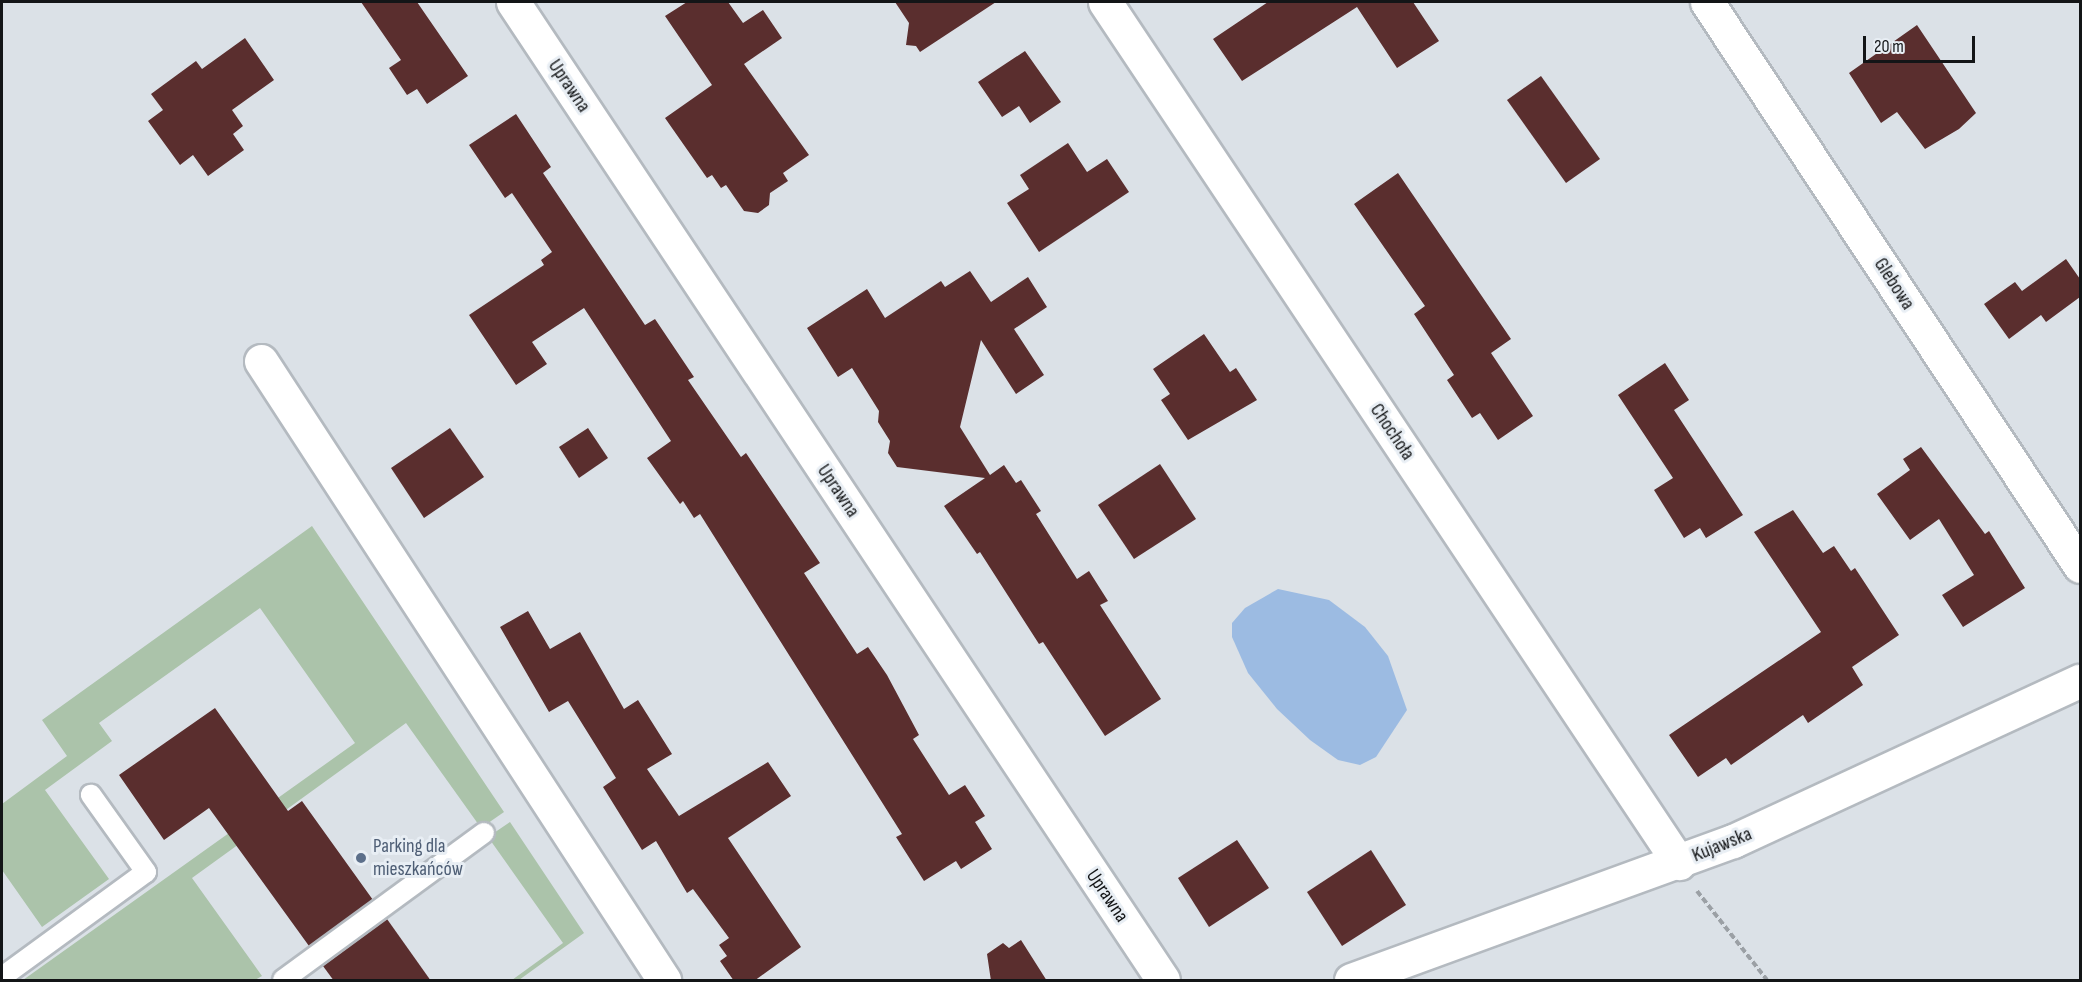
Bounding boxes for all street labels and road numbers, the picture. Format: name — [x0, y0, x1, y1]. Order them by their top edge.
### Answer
street label: Uprawna — [543, 55, 595, 117]
street label: Glebowa — [1868, 254, 1920, 314]
street label: Chochoła — [1364, 399, 1420, 465]
street label: Uprawna — [812, 460, 864, 522]
street label: Kujawska — [1689, 822, 1755, 868]
street label: Uprawna — [1081, 865, 1133, 927]

